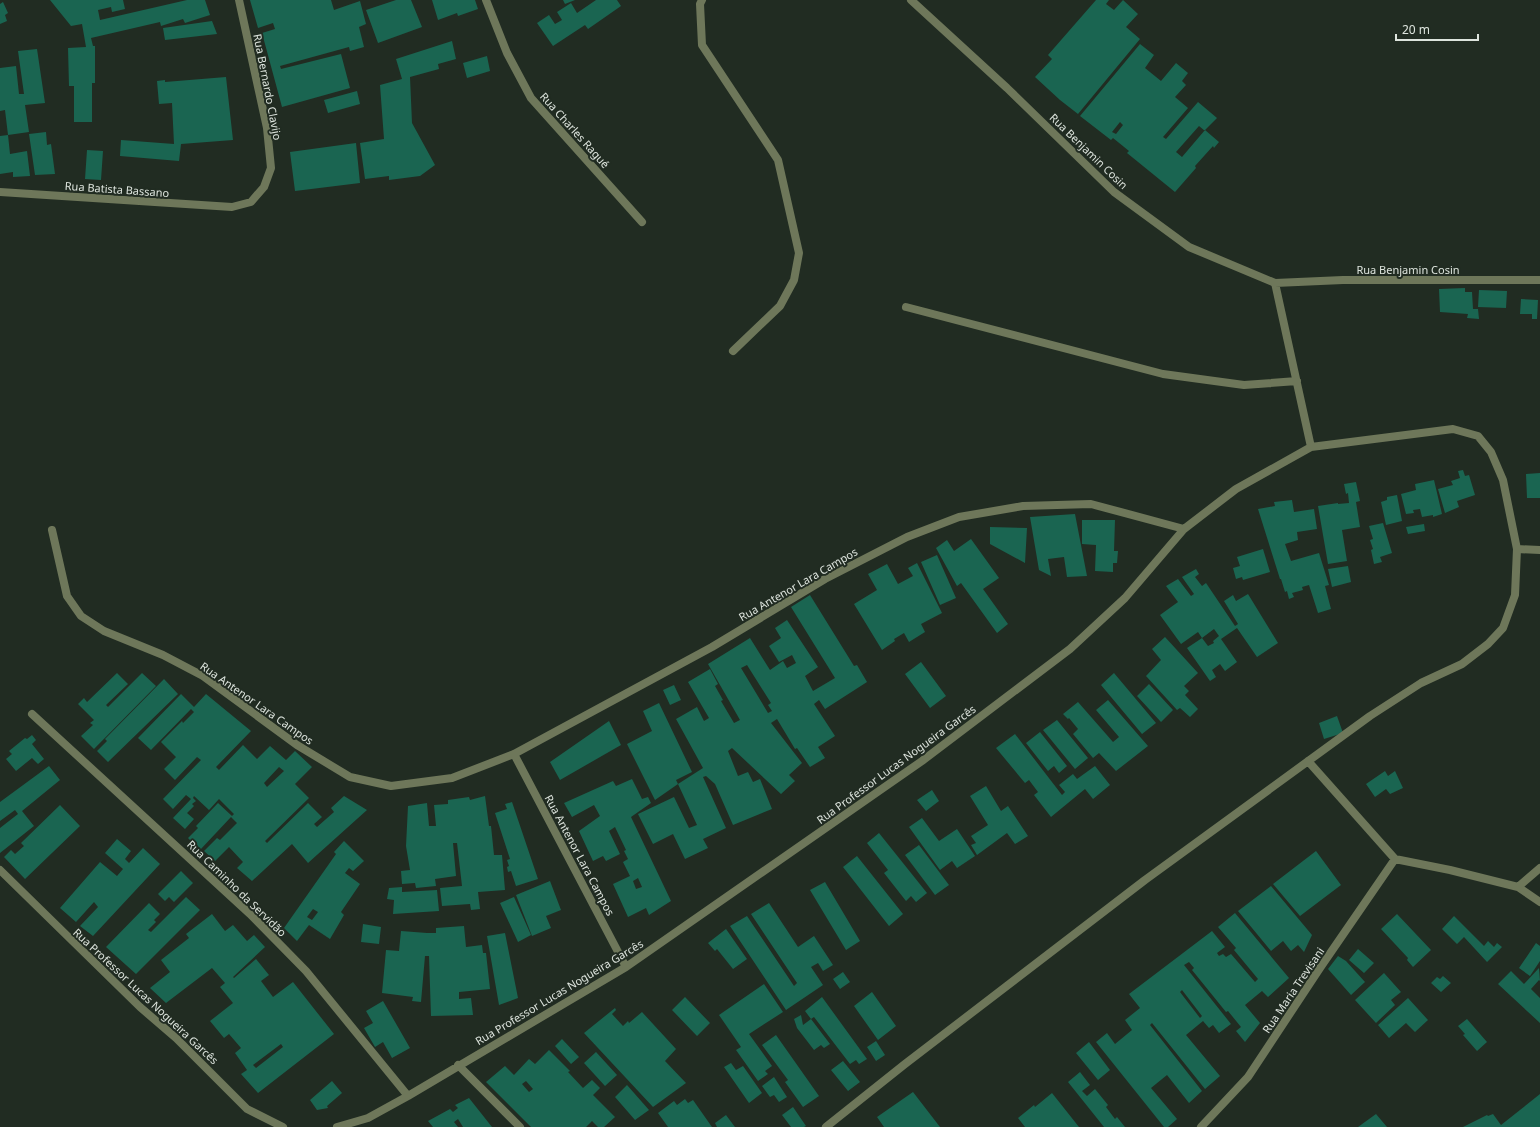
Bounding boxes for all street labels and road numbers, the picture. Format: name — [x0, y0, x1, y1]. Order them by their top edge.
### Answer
street label: Rua Bernardo Clavijo — [250, 33, 286, 142]
street label: Rua Charles Ragué — [537, 89, 613, 171]
street label: Rua Benjamin Cosin — [1047, 110, 1131, 192]
street label: Rua Batista Bassano — [64, 178, 170, 200]
street label: Rua Benjamin Cosin — [1356, 262, 1460, 277]
street label: Rua Antenor Lara Campos — [736, 544, 860, 624]
street label: Rua Antenor Lara Campos — [197, 658, 317, 748]
street label: Rua Professor Lucas Nogueira Garcês — [813, 701, 979, 827]
street label: Rua Antenor Lara Campos — [542, 792, 618, 918]
street label: Rua Caminho da Servidão — [184, 837, 290, 940]
street label: Rua Professor Lucas Nogueira Garcês — [70, 925, 222, 1067]
street label: Rua Professor Lucas Nogueira Garcês — [472, 936, 646, 1048]
street label: Rua Maria Trevisani — [1259, 944, 1327, 1036]

